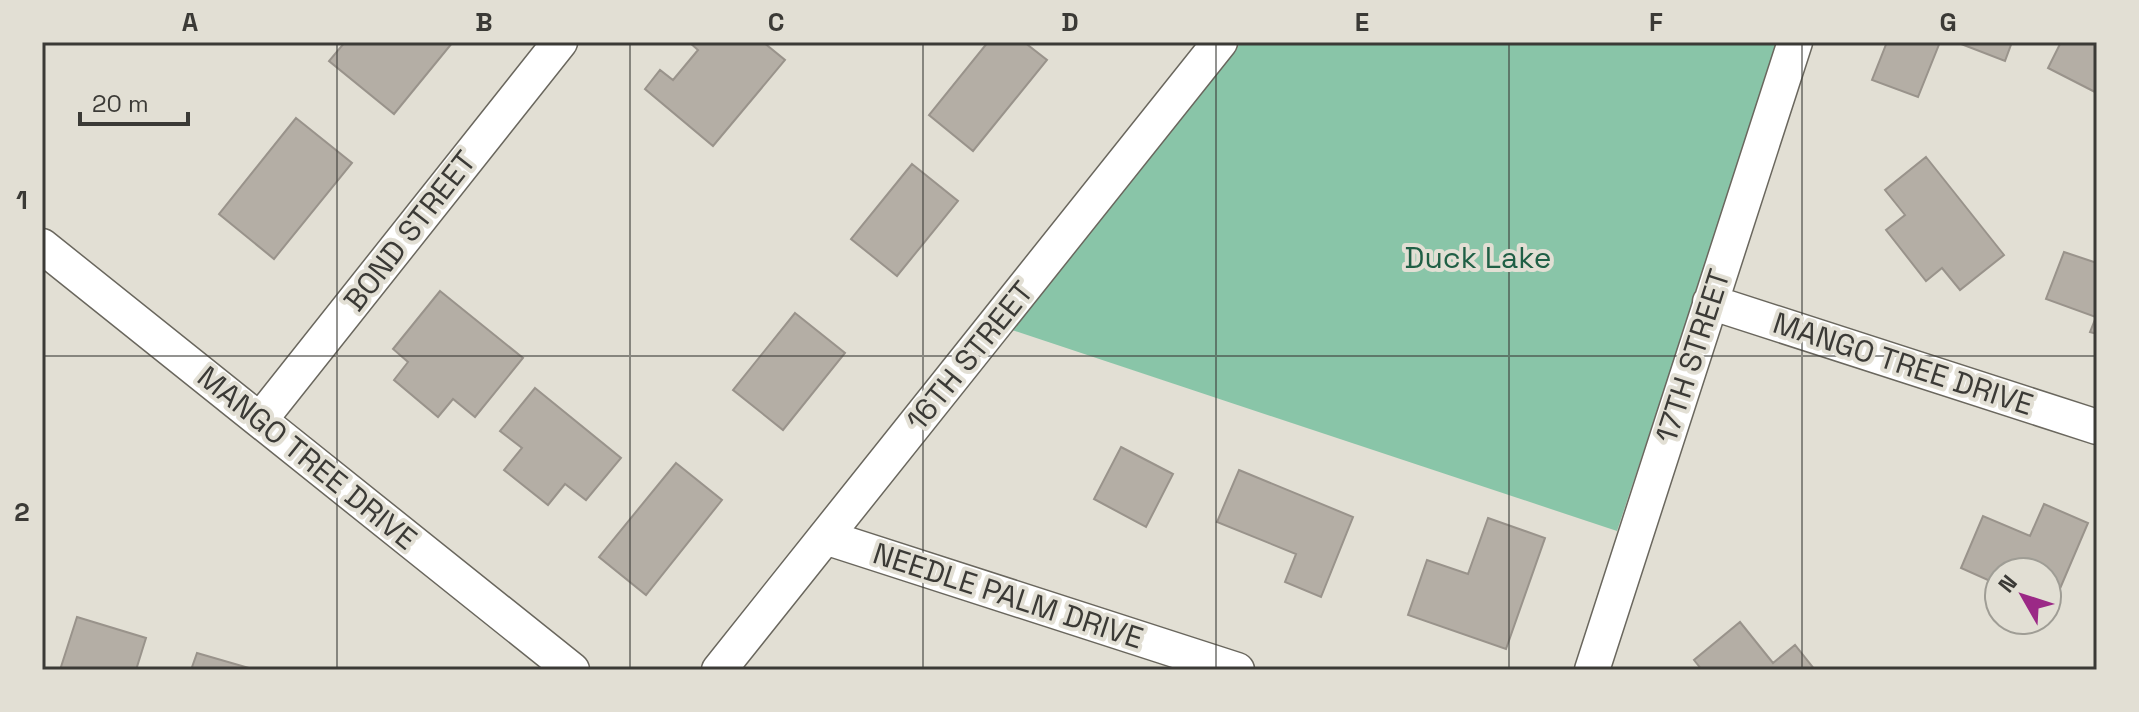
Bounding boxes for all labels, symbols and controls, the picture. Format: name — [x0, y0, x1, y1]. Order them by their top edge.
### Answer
text: A — [182, 5, 199, 39]
text: B — [475, 5, 493, 39]
text: C — [768, 5, 784, 39]
text: D — [1061, 5, 1079, 39]
text: E — [1355, 5, 1369, 39]
text: F — [1649, 5, 1663, 39]
text: G — [1939, 5, 1957, 39]
scale bar — [80, 76, 188, 126]
text: 20 m — [92, 88, 149, 119]
street label: BOND STREET — [335, 143, 484, 319]
text: 1 — [16, 183, 28, 217]
park label: Duck Lake — [1405, 238, 1551, 277]
street label: 17TH STREET — [1646, 264, 1739, 447]
street label: 16TH STREET — [897, 273, 1042, 438]
street label: MANGO TREE DRIVE — [1768, 303, 2038, 424]
street label: MANGO TREE DRIVE — [190, 357, 425, 558]
text: 2 — [14, 495, 30, 529]
street label: NEEDLE PALM DRIVE — [868, 533, 1148, 658]
north arrow — [1983, 556, 2063, 636]
text: N — [1992, 569, 2023, 598]

